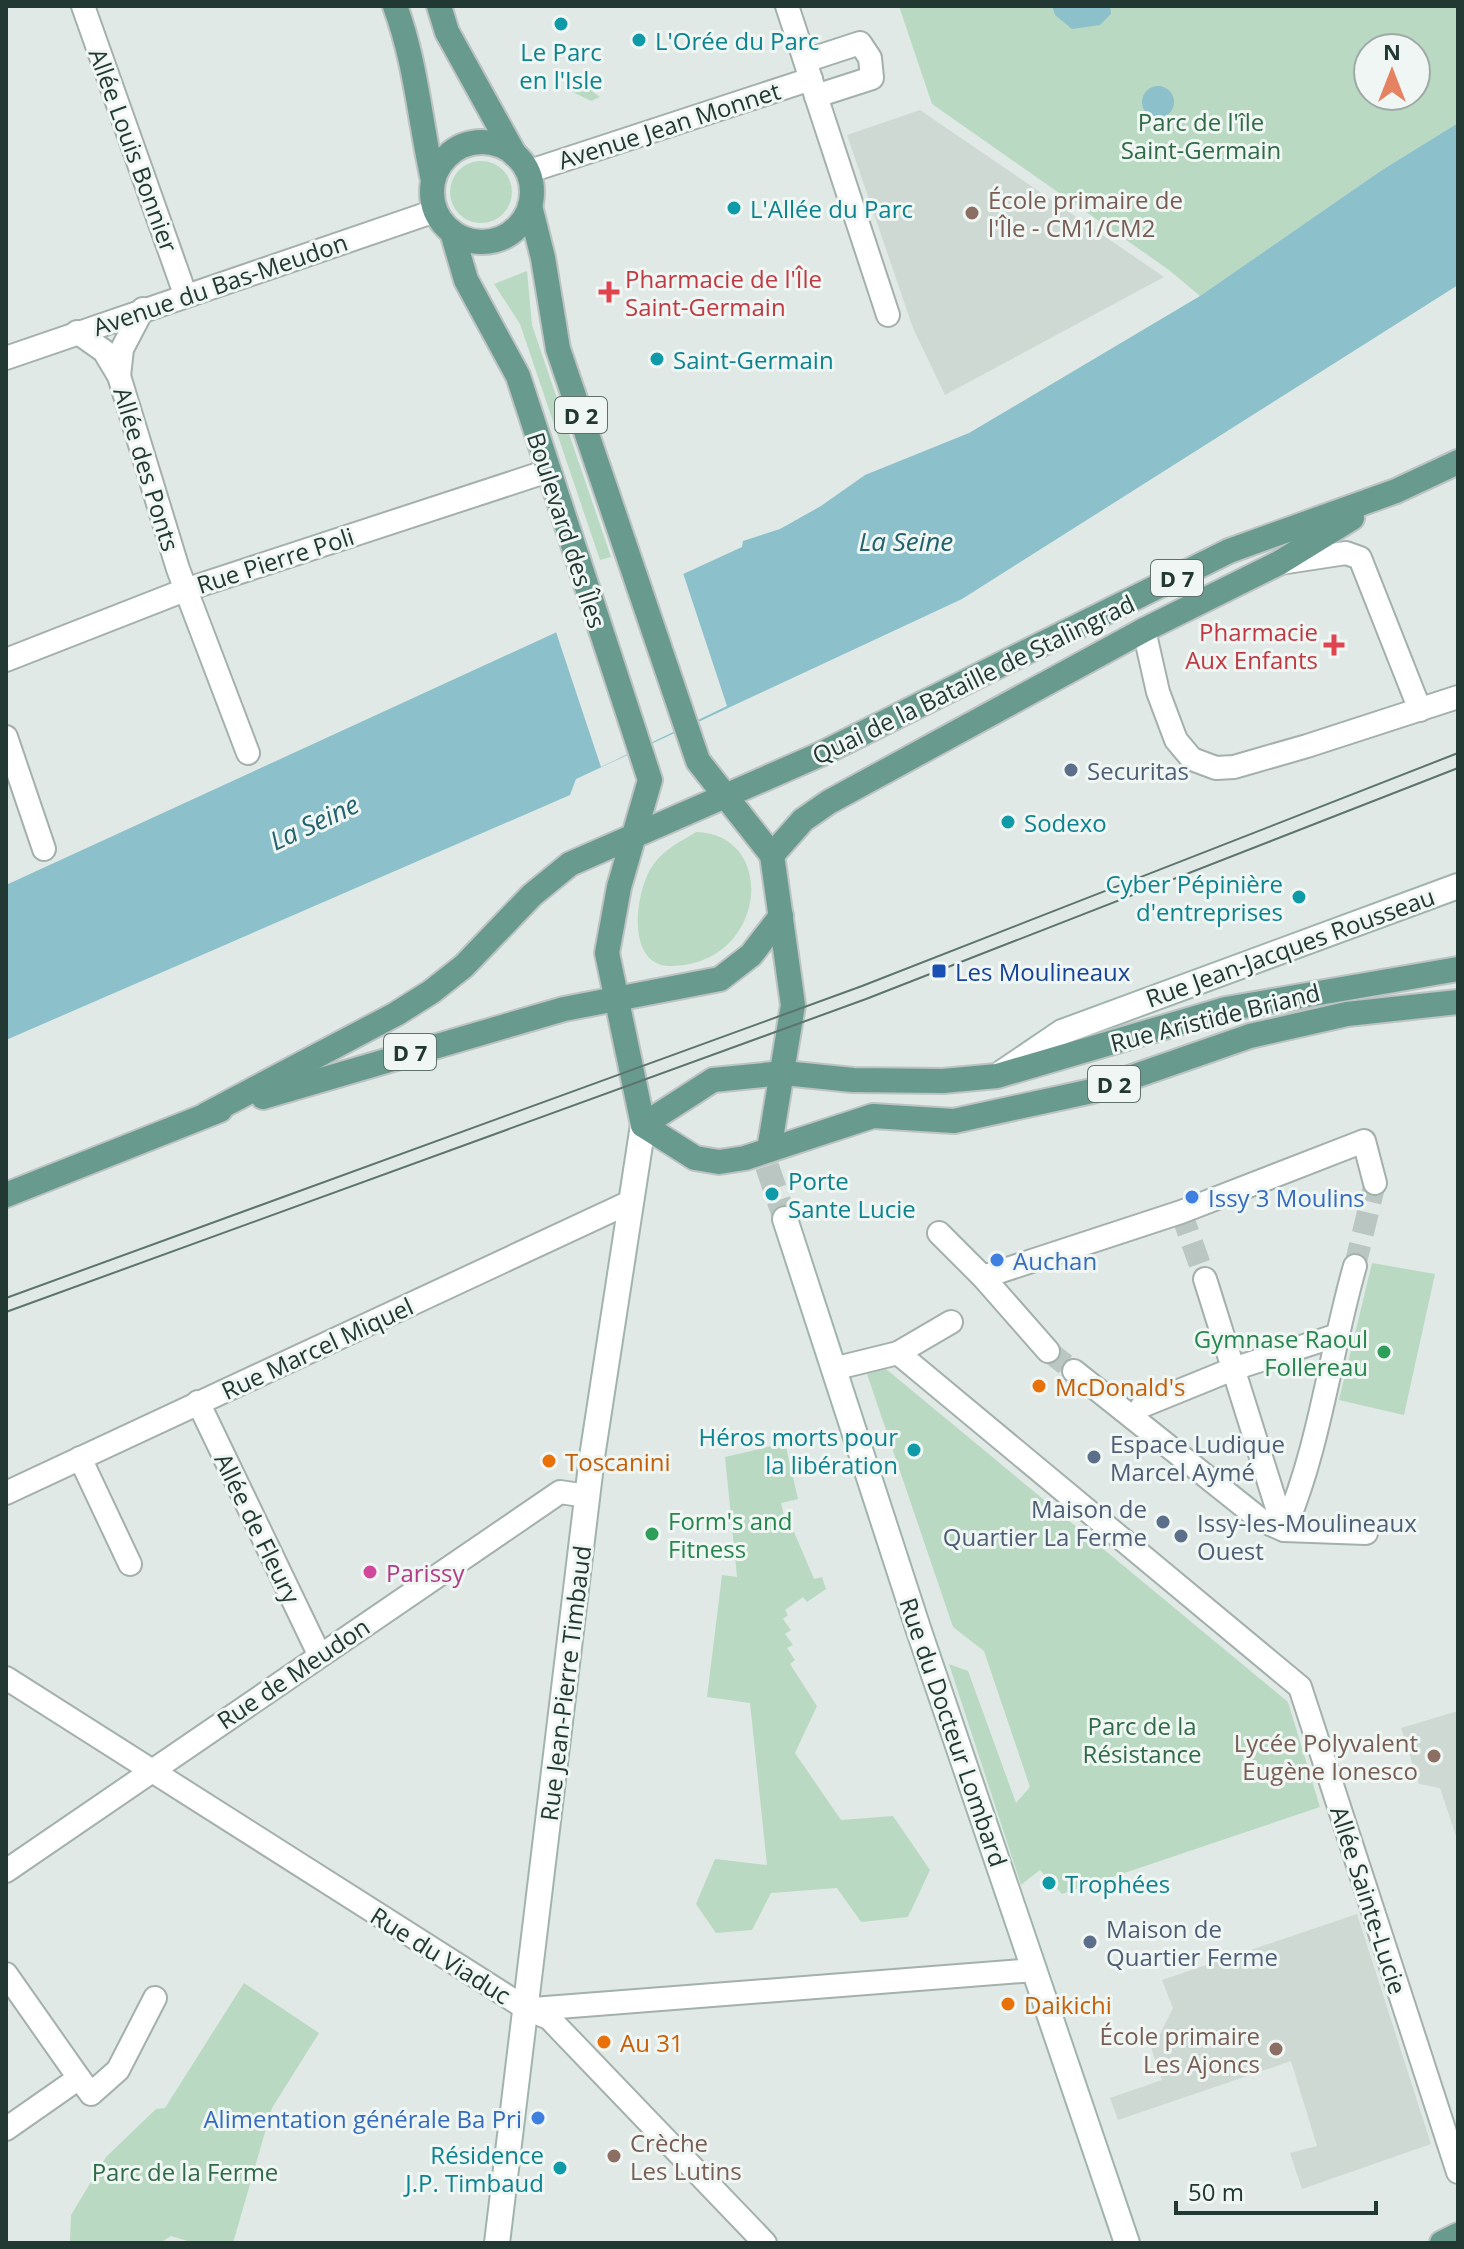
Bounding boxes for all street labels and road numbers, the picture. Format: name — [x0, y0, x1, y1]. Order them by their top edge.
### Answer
street label: Allée Louis Bonnier — [82, 44, 186, 257]
street label: Avenue Jean Monnet — [554, 74, 784, 176]
street label: Avenue du Bas-Meudon — [88, 225, 352, 343]
street label: Allée des Ponts — [106, 383, 188, 555]
road number: D 2 — [555, 397, 607, 433]
street label: Boulevard des Îles — [520, 428, 614, 632]
street label: Rue Pierre Poli — [192, 519, 358, 601]
road number: D 7 — [1151, 560, 1203, 596]
street label: Quai de la Bataille de Stalingrad — [806, 586, 1140, 772]
street label: Rue Jean-Jacques Rousseau — [1141, 879, 1439, 1015]
street label: Rue Aristide Briand — [1107, 975, 1323, 1059]
road number: D 7 — [384, 1034, 436, 1070]
road number: D 2 — [1088, 1066, 1140, 1102]
street label: Rue Marcel Miquel — [216, 1289, 418, 1407]
street label: Allée de Fleury — [207, 1447, 309, 1610]
street label: Rue Jean-Pierre Timbaud — [532, 1543, 598, 1823]
street label: Rue du Docteur Lombard — [892, 1593, 1016, 1871]
street label: Rue de Meudon — [210, 1610, 376, 1736]
street label: Allée Sainte-Lucie — [1323, 1802, 1415, 1998]
street label: Rue du Viaduc — [365, 1899, 517, 2011]

